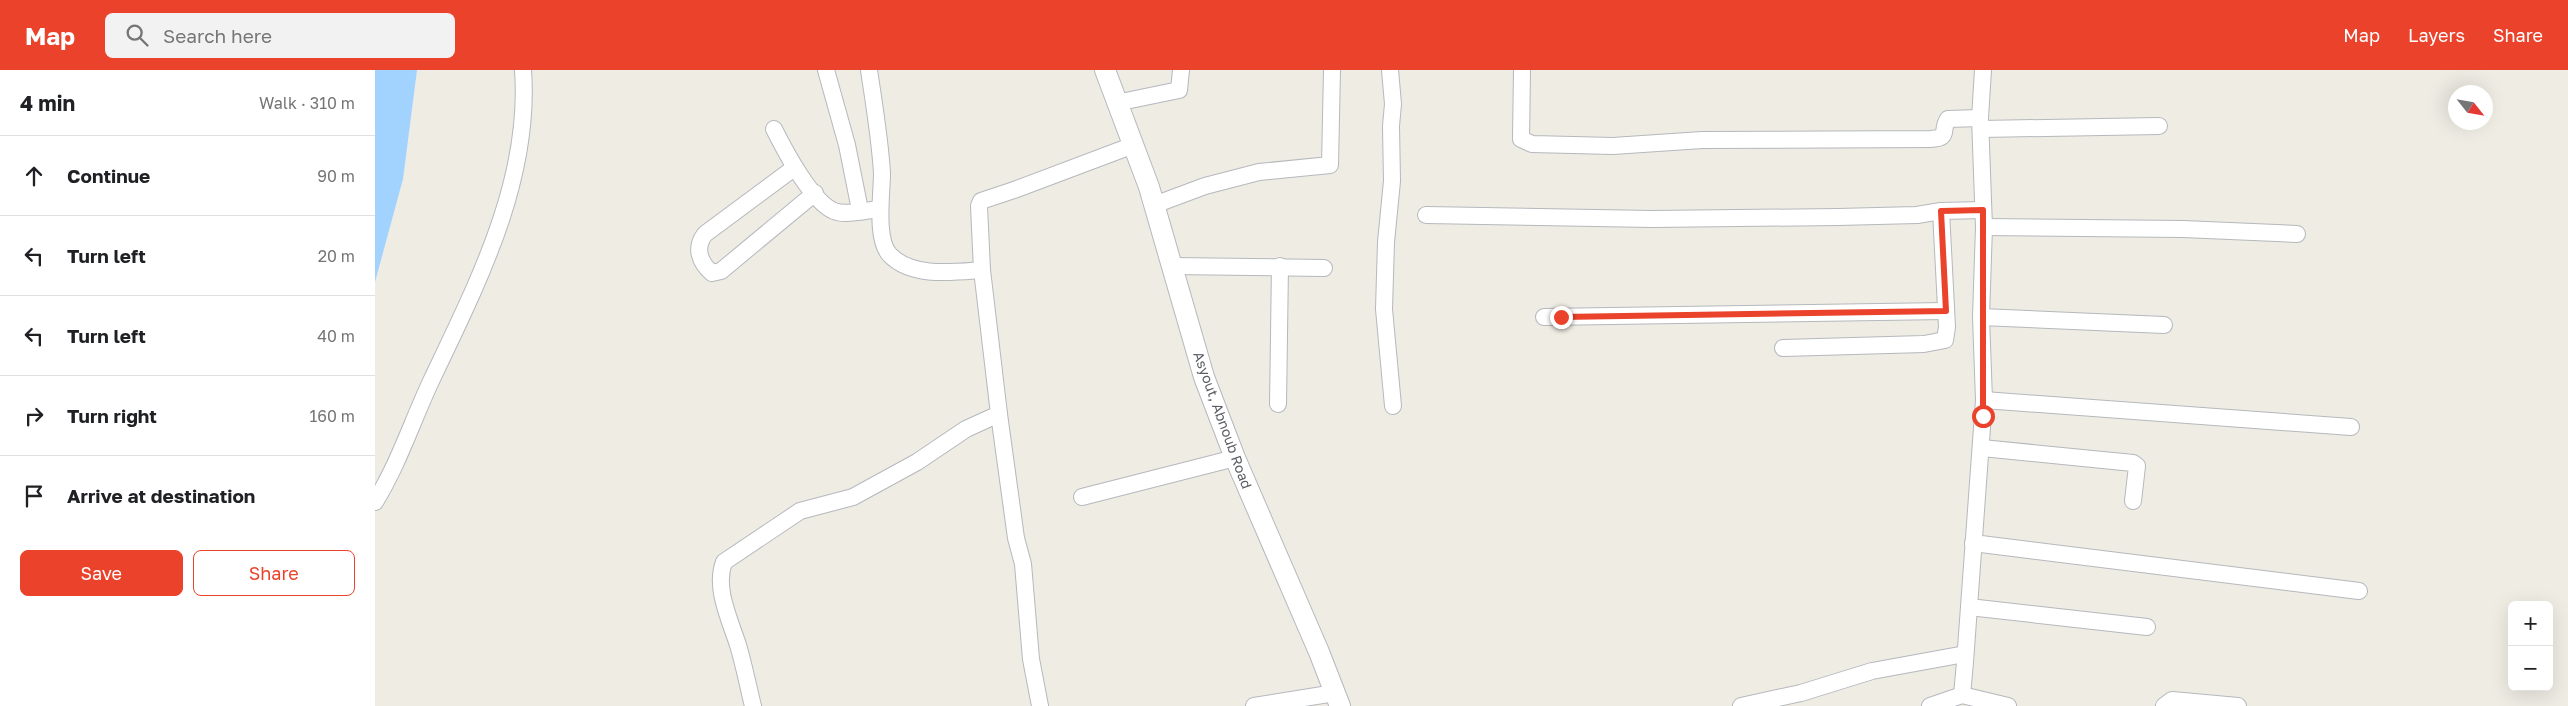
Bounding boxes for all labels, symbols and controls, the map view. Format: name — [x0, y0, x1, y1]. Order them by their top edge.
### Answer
search box — [105, 13, 455, 58]
text: Map — [25, 21, 75, 50]
icon: search — [123, 21, 151, 49]
text: Search here — [163, 24, 272, 47]
text: Map — [2343, 24, 2380, 46]
text: Layers — [2408, 24, 2465, 46]
text: Share — [2493, 24, 2543, 46]
north arrow — [2448, 85, 2493, 130]
text: 4 min — [20, 90, 75, 116]
text: Walk · 310 m — [259, 93, 355, 113]
icon: ahead — [20, 162, 48, 190]
text: Continue — [67, 164, 150, 187]
text: 90 m — [317, 166, 355, 186]
icon: left — [20, 242, 48, 270]
text: Turn left — [67, 244, 146, 267]
text: 20 m — [318, 246, 355, 266]
route end — [1550, 306, 1573, 329]
icon: left — [20, 322, 48, 350]
text: Turn left — [67, 324, 146, 347]
text: 40 m — [317, 326, 355, 346]
street label: Asyout, Abnoub Road — [1190, 349, 1256, 491]
icon: right — [20, 402, 48, 430]
text: Turn right — [67, 404, 157, 427]
route start — [1972, 405, 1995, 428]
text: 160 m — [309, 406, 355, 426]
icon: arrive — [20, 482, 48, 510]
text: Arrive at destination — [67, 484, 255, 507]
button: Save — [20, 550, 183, 596]
button: Share — [193, 550, 355, 596]
map controls — [2508, 601, 2553, 691]
button: + — [2508, 601, 2553, 646]
button: − — [2508, 646, 2553, 691]

